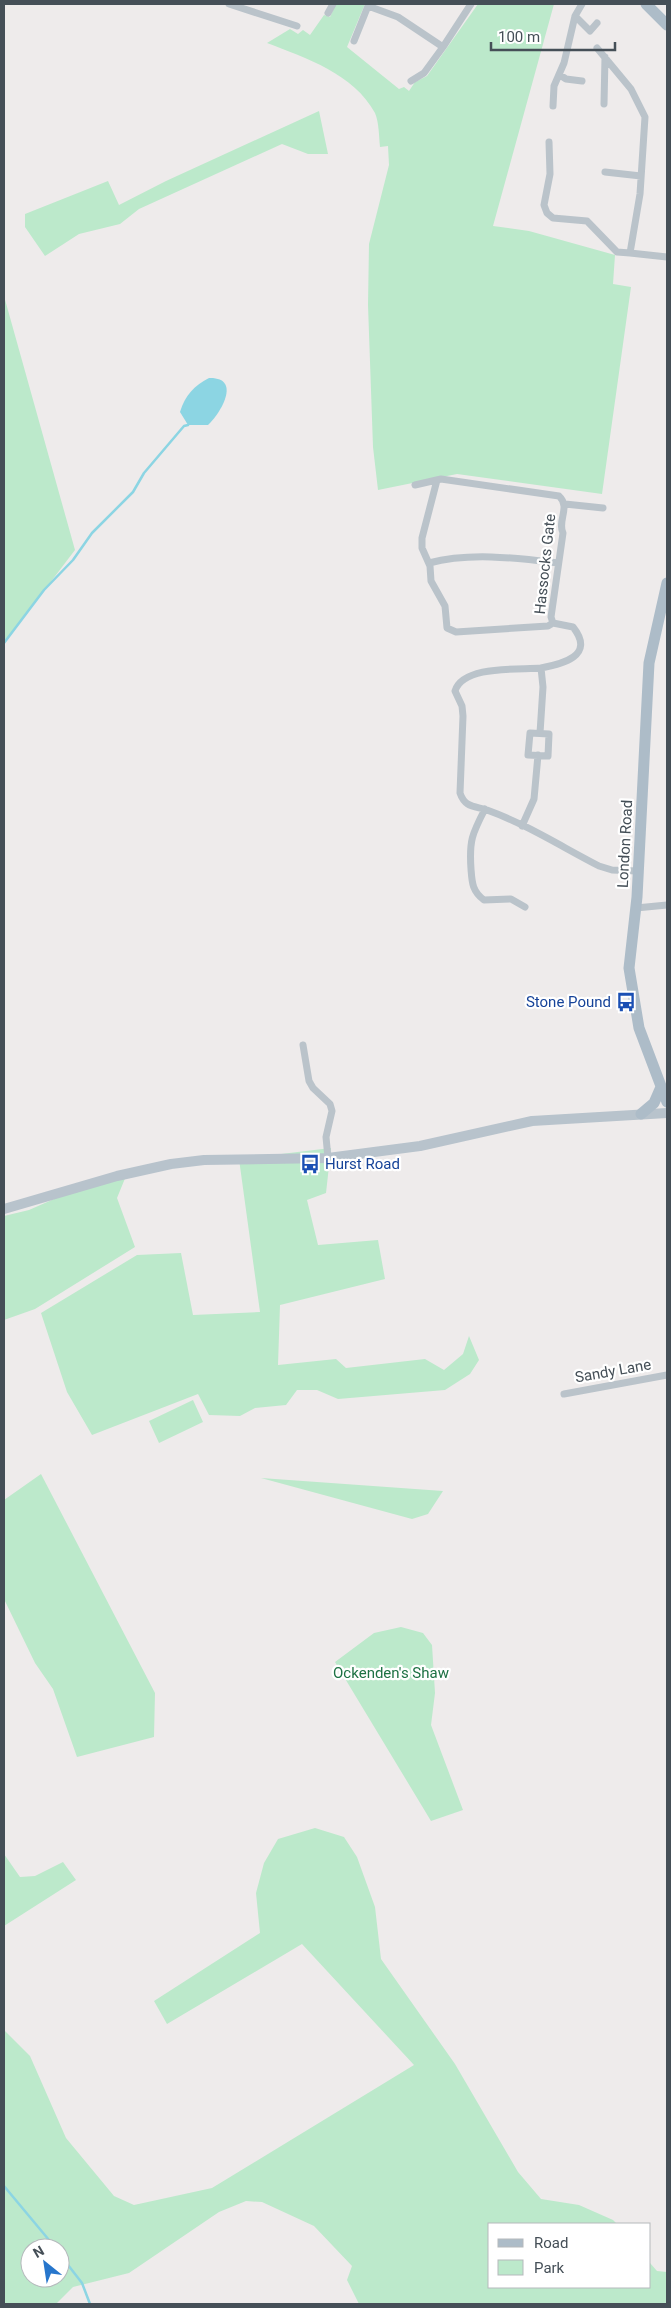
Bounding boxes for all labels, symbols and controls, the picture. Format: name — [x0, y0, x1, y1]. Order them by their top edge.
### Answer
scale bar — [491, 20, 615, 52]
text: 100 m — [498, 28, 540, 46]
street label: Hassocks Gate — [531, 513, 559, 615]
street label: London Road — [614, 799, 636, 889]
bus stop icon: Stone Pound — [615, 991, 637, 1013]
place label: Stone Pound — [526, 993, 611, 1011]
bus stop icon: Hurst Road — [299, 1153, 321, 1175]
place label: Hurst Road — [325, 1155, 400, 1173]
street label: Sandy Lane — [573, 1355, 653, 1387]
park label: Ockenden's Shaw — [333, 1664, 449, 1682]
legend — [488, 2223, 651, 2288]
text: Road — [534, 2234, 568, 2252]
north arrow — [20, 2238, 70, 2288]
text: N — [30, 2242, 47, 2261]
text: Park — [534, 2259, 565, 2277]

